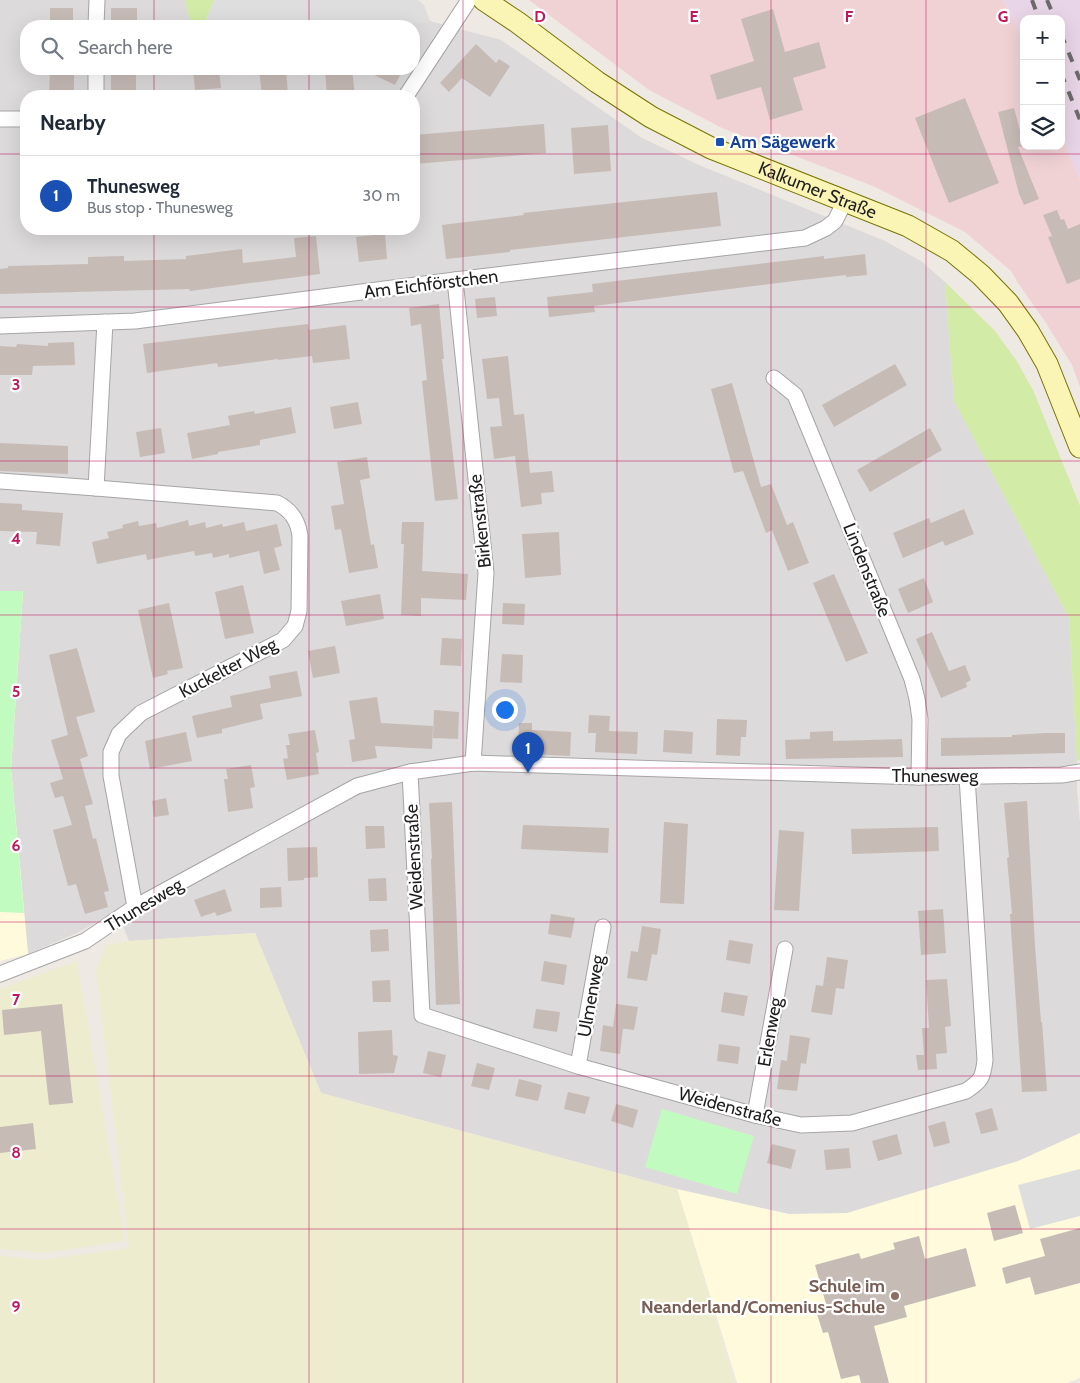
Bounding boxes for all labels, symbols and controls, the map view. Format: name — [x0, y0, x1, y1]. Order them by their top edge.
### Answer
text: D — [534, 7, 546, 26]
text: E — [689, 7, 699, 26]
text: F — [845, 7, 854, 26]
text: G — [998, 7, 1008, 26]
map controls — [1020, 15, 1065, 150]
button: + — [1020, 15, 1065, 60]
search box — [20, 20, 420, 75]
icon: search — [38, 34, 66, 62]
text: Search here — [78, 36, 172, 59]
button: − — [1020, 60, 1065, 105]
button: layers — [1020, 105, 1065, 150]
text: Nearby — [40, 110, 106, 135]
place label: Am Sägewerk — [730, 131, 836, 153]
marker: Am Sägewerk — [714, 136, 726, 148]
street label: Kalkumer Straße — [755, 157, 880, 223]
text: Thunesweg — [87, 175, 180, 198]
text: 1 — [53, 186, 59, 205]
text: 30 m — [363, 186, 400, 205]
text: Bus stop · Thunesweg — [87, 198, 233, 217]
street label: Am Eichförstchen — [363, 265, 499, 303]
text: 3 — [12, 375, 20, 394]
street label: Birkenstraße — [464, 473, 496, 569]
street label: Lindenstraße — [838, 520, 896, 620]
text: 4 — [11, 529, 21, 548]
street label: Kuckelter Weg — [175, 632, 282, 703]
text: 5 — [12, 682, 20, 701]
your location — [492, 697, 518, 723]
pin: 1 — [512, 732, 544, 773]
street label: Thunesweg — [892, 765, 979, 787]
street label: Weidenstraße — [400, 804, 428, 910]
text: 6 — [12, 836, 21, 855]
street label: Thunesweg — [101, 873, 188, 937]
street label: Ulmenweg — [573, 952, 609, 1039]
text: 7 — [12, 990, 21, 1009]
street label: Erlenweg — [753, 995, 787, 1068]
street label: Weidenstraße — [676, 1083, 784, 1131]
text: 8 — [11, 1143, 21, 1162]
place label: Schule im Neanderland/Comenius-Schule — [641, 1275, 885, 1318]
marker: Schule im Neanderland/Comenius-Schule — [889, 1290, 901, 1302]
text: 9 — [12, 1297, 21, 1316]

